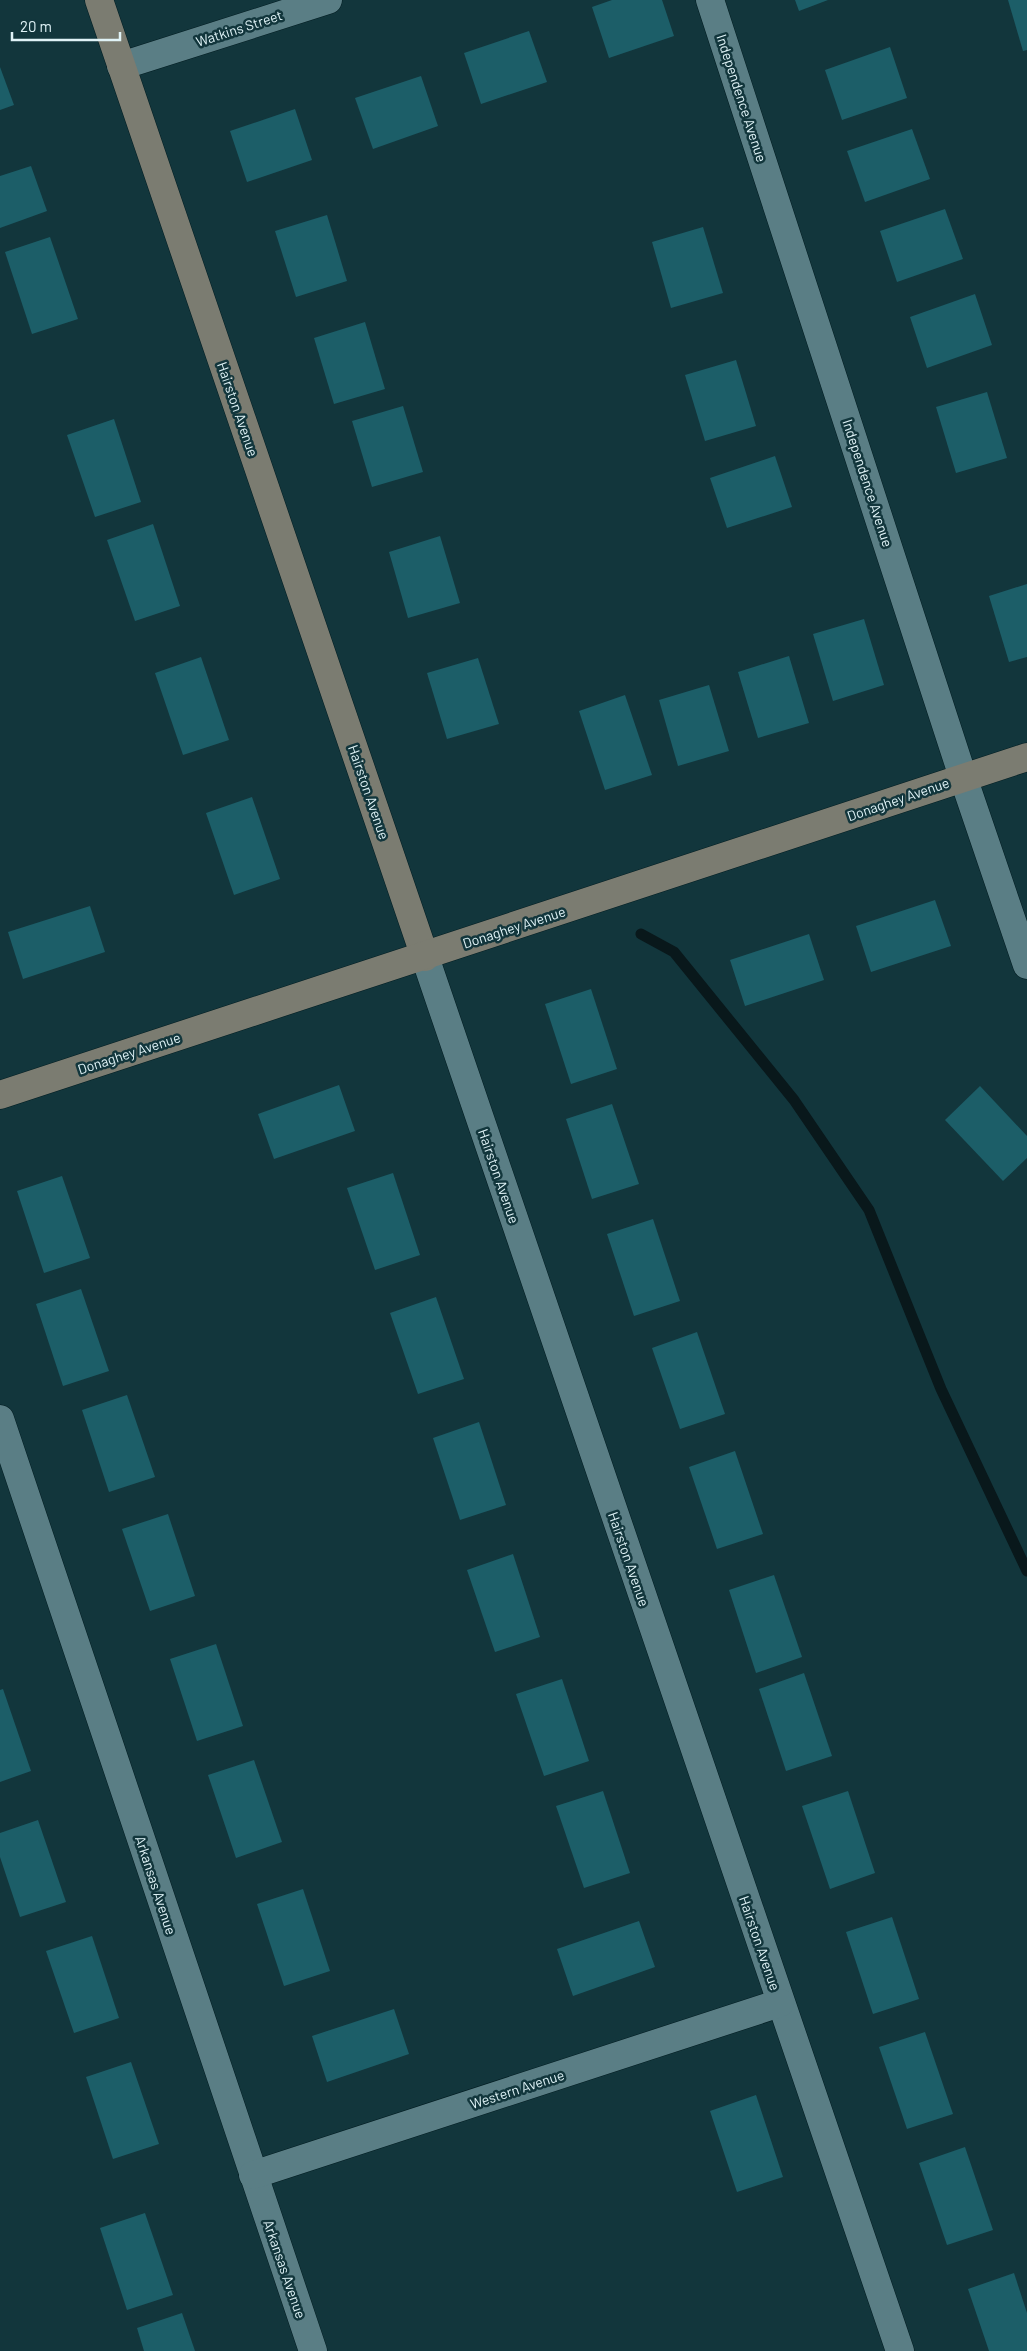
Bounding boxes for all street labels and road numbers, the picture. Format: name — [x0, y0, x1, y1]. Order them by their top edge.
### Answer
street label: Watkins Street — [194, 6, 284, 50]
street label: Independence Avenue — [713, 32, 771, 164]
street label: Hairston Avenue — [214, 359, 262, 459]
street label: Independence Avenue — [839, 417, 897, 549]
street label: Hairston Avenue — [345, 742, 393, 842]
street label: Donaghey Avenue — [845, 774, 951, 824]
street label: Donaghey Avenue — [461, 902, 567, 952]
street label: Donaghey Avenue — [76, 1028, 182, 1078]
street label: Hairston Avenue — [475, 1126, 523, 1226]
street label: Hairston Avenue — [605, 1509, 653, 1609]
street label: Arkansas Avenue — [132, 1833, 180, 1937]
street label: Hairston Avenue — [736, 1893, 784, 1993]
street label: Western Avenue — [468, 2066, 566, 2112]
street label: Arkansas Avenue — [260, 2217, 310, 2321]

